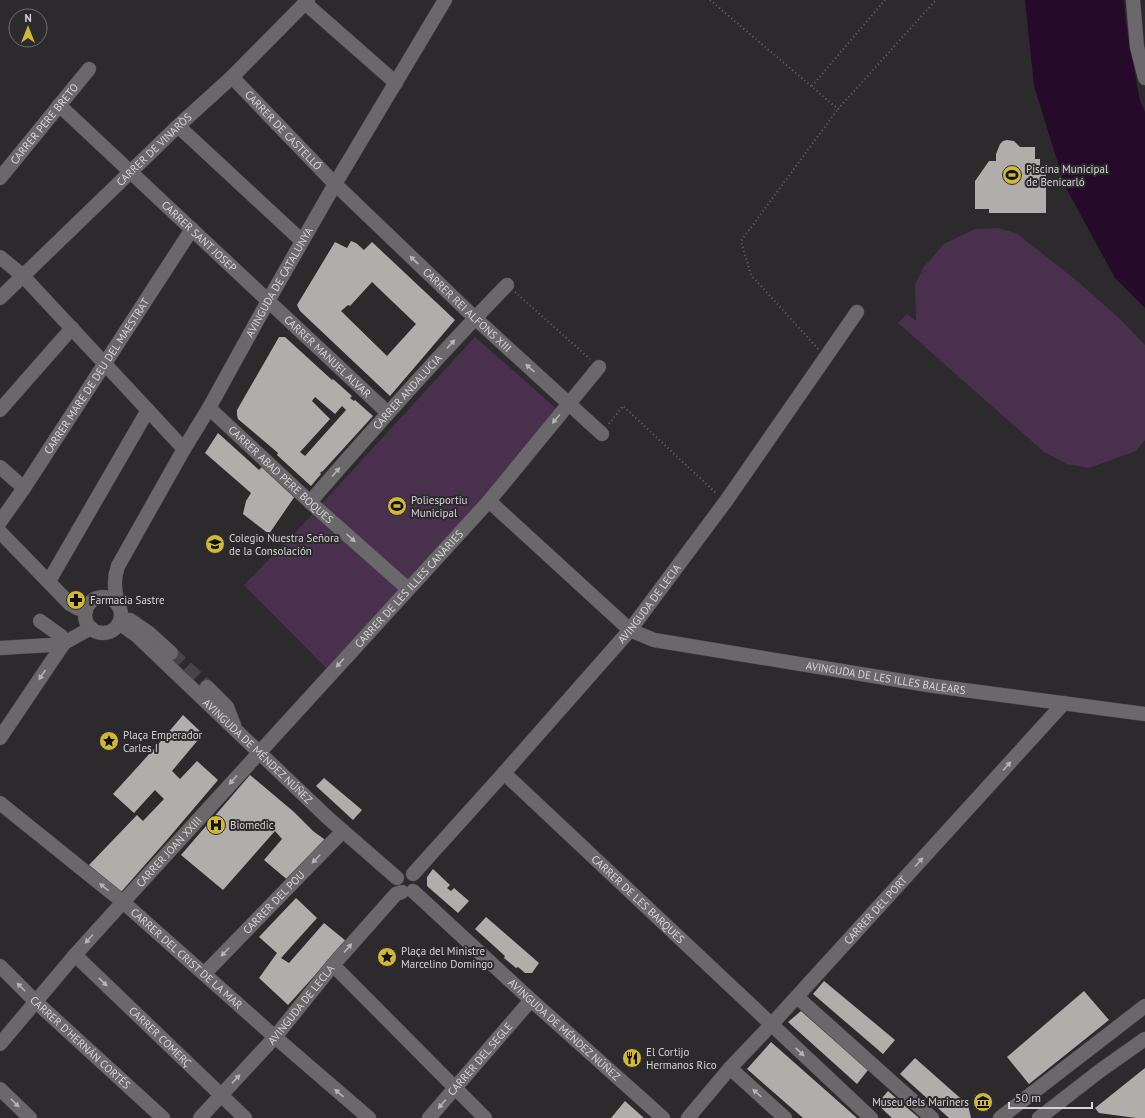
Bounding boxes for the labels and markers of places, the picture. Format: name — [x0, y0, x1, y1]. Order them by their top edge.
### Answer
place label: Piscina Municipal de Benicarló — [1026, 162, 1109, 189]
sports icon: Piscina Municipal de Benicarló — [1001, 164, 1023, 186]
place label: Poliesportiu Municipal — [411, 493, 468, 520]
sports icon: Poliesportiu Municipal — [386, 495, 408, 517]
place label: Colegio Nuestra Señora de la Consolación — [229, 531, 339, 558]
school or university icon: Colegio Nuestra Señora de la Consolación — [204, 533, 226, 555]
pharmacy icon: Farmacia Sastre — [65, 589, 87, 611]
place label: Farmacia Sastre — [90, 593, 165, 607]
place label: Plaça Emperador Carles I — [123, 728, 203, 755]
place icon: Plaça Emperador Carles I — [98, 730, 120, 752]
hospital icon: Biomedic — [205, 814, 227, 836]
place label: Biomedic — [230, 818, 274, 832]
place label: Plaça del Ministre Marcelino Domingo — [401, 944, 493, 971]
place icon: Plaça del Ministre Marcelino Domingo — [376, 946, 398, 968]
place label: El Cortijo Hermanos Rico — [646, 1045, 717, 1072]
restaurant icon: El Cortijo Hermanos Rico — [621, 1047, 643, 1069]
museum icon: Museu dels Mariners — [972, 1091, 994, 1113]
place label: Museu dels Mariners — [872, 1095, 969, 1109]

